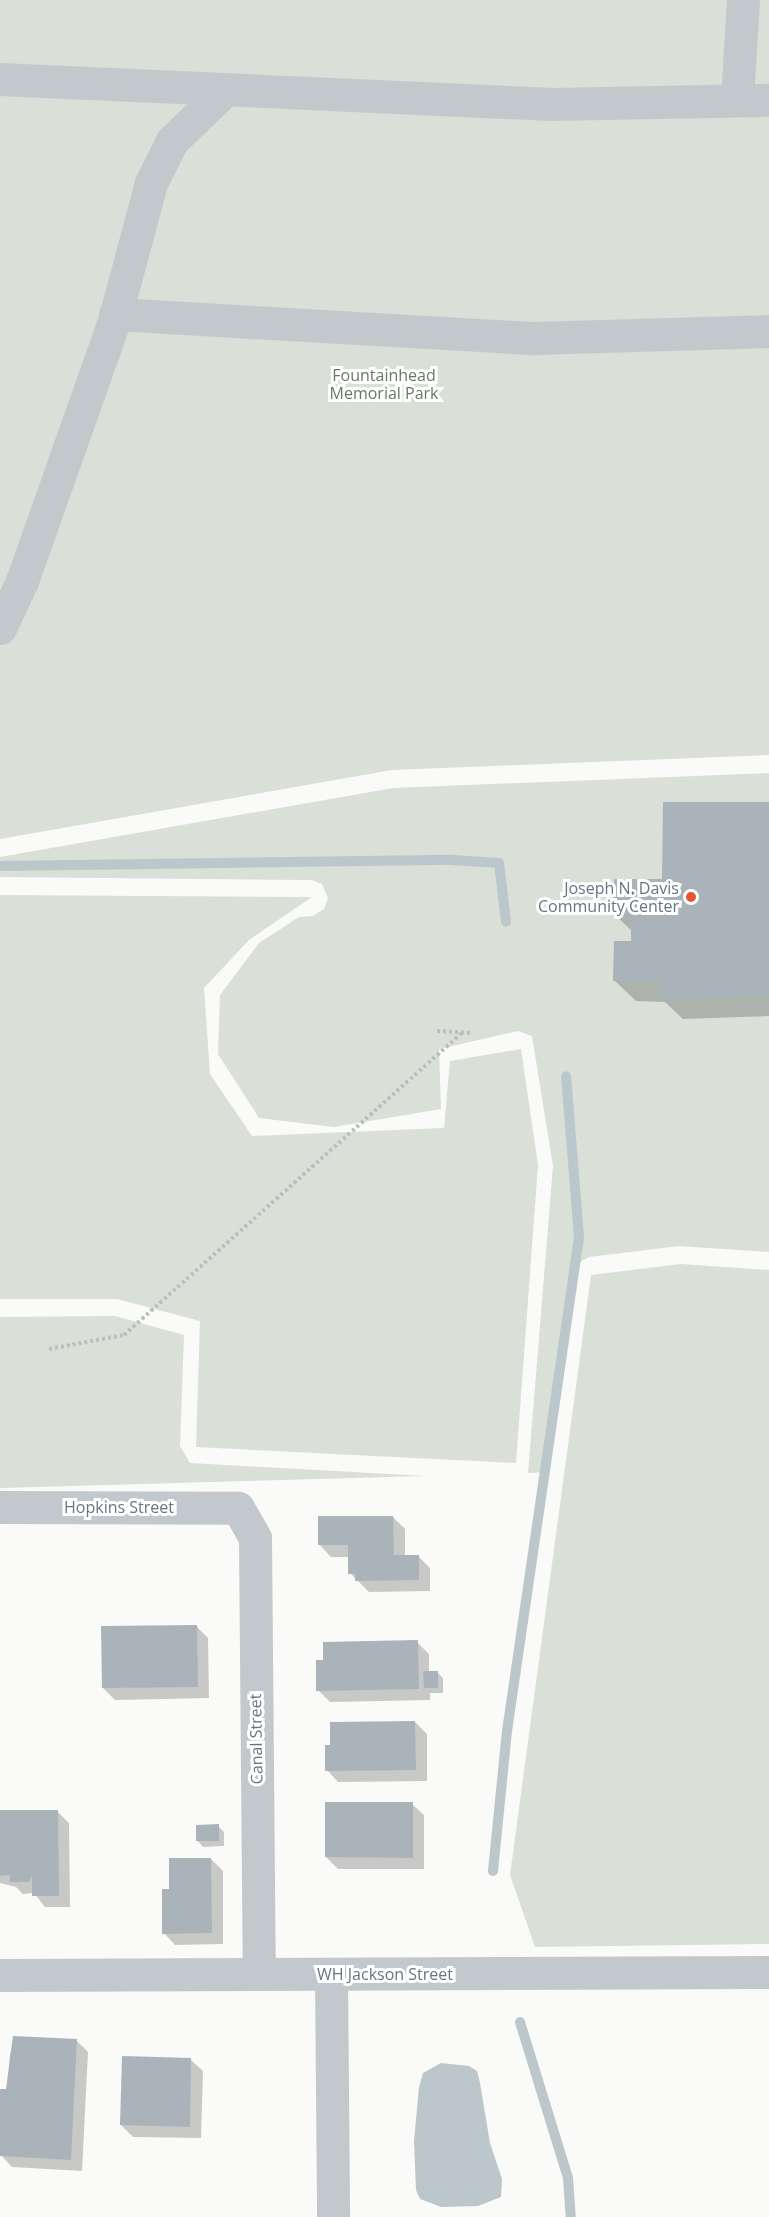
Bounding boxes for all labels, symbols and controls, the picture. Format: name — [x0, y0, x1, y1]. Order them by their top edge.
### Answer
park label: Fountainhead Memorial Park — [330, 365, 438, 403]
place label: Joseph N. Davis Community Center — [538, 878, 679, 916]
marker: Joseph N. Davis Community Center — [684, 890, 698, 904]
street label: Hopkins Street — [64, 1497, 174, 1517]
street label: Canal Street — [246, 1694, 266, 1784]
street label: WH Jackson Street — [317, 1964, 453, 1984]

